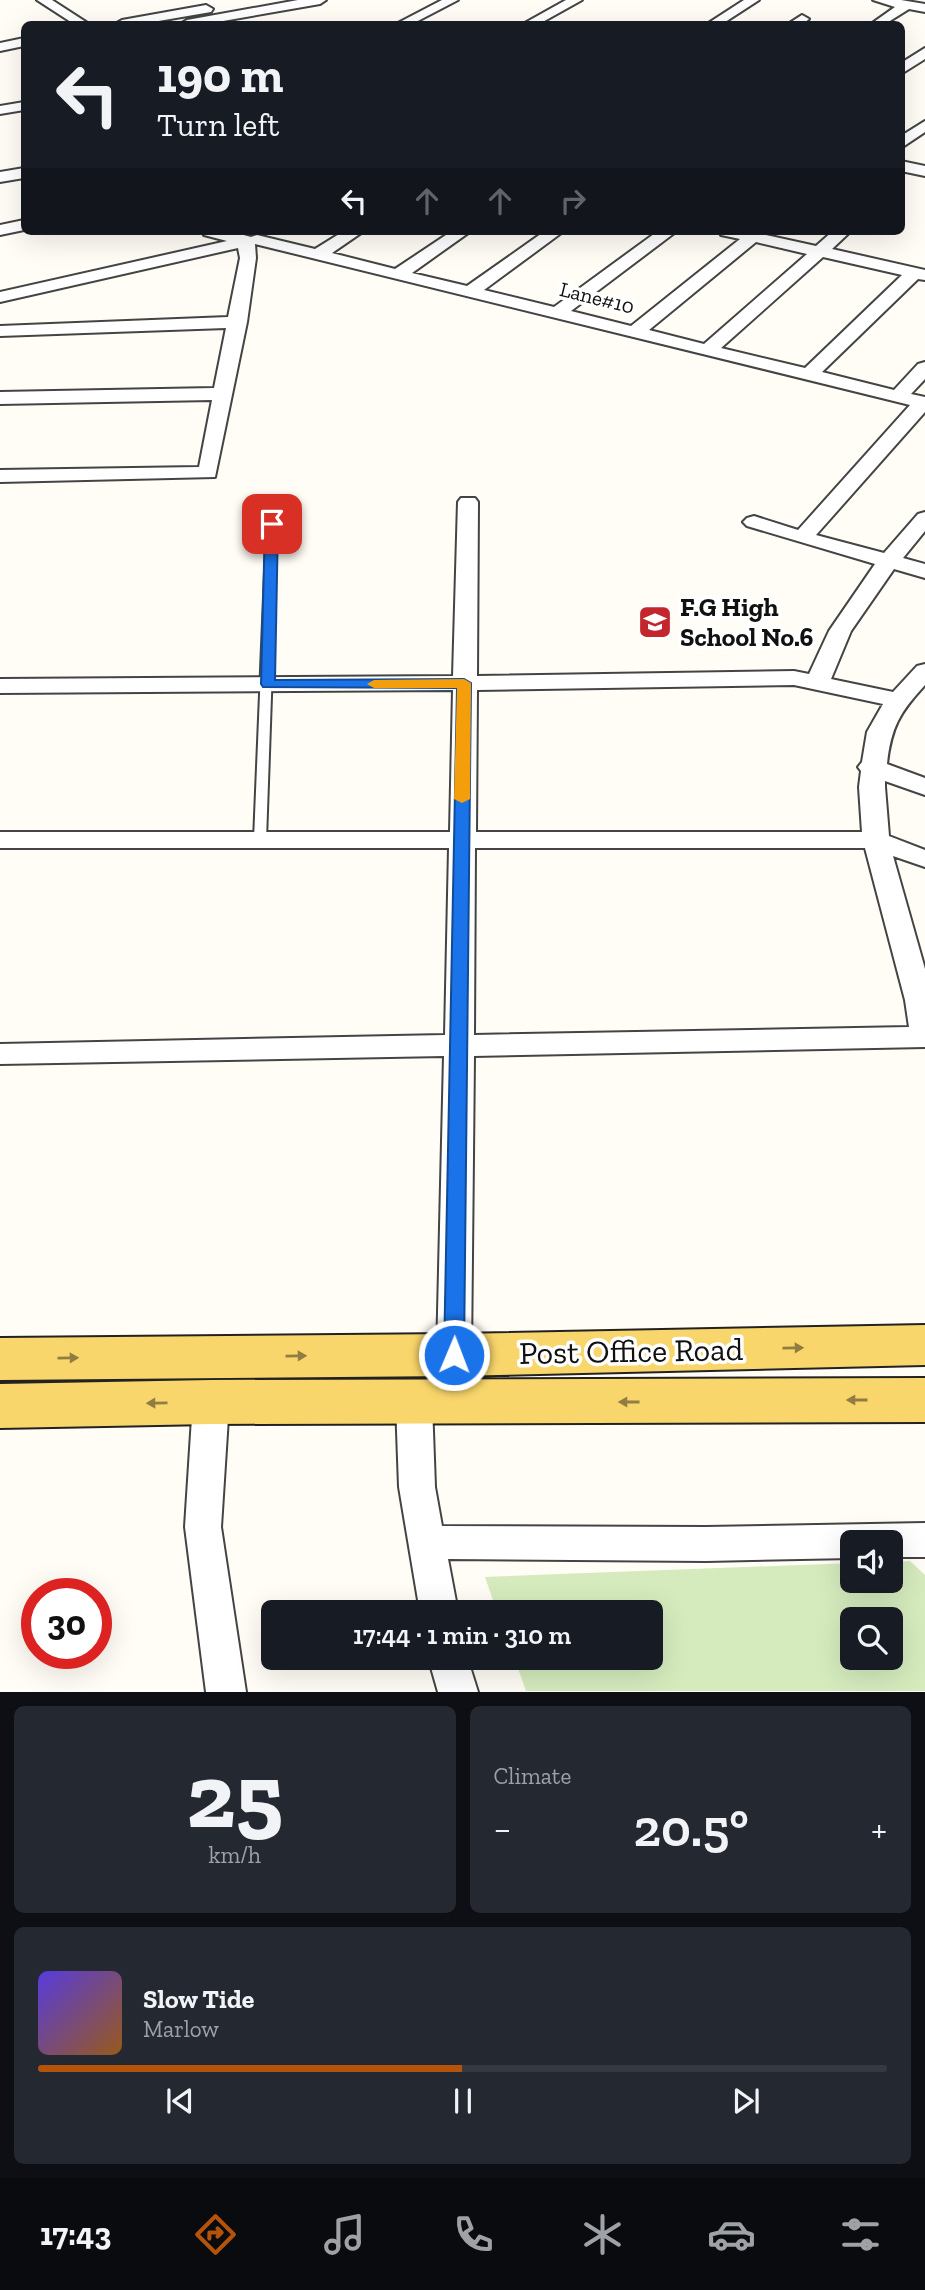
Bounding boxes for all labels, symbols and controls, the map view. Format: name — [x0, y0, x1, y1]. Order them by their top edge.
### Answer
text: 190 m — [157, 46, 283, 105]
icon: left — [42, 49, 133, 140]
text: Turn left — [157, 106, 279, 144]
icon: left — [335, 182, 373, 220]
icon: ahead — [408, 182, 446, 220]
icon: ahead — [481, 182, 519, 220]
icon: right — [554, 182, 592, 220]
street label: Lane#10 — [557, 276, 637, 319]
pin — [242, 494, 302, 554]
icon: arrive — [253, 505, 291, 543]
place label: F.G High School No.6 — [680, 591, 814, 653]
school or university icon: F.G High School No.6 — [636, 603, 674, 641]
position arrow — [417, 1318, 491, 1392]
street label: Post Office Road — [519, 1330, 744, 1372]
one-way arrow — [782, 1342, 804, 1354]
one-way arrow — [285, 1350, 307, 1362]
one-way arrow — [57, 1352, 79, 1364]
one-way arrow — [846, 1394, 868, 1406]
one-way arrow — [618, 1396, 640, 1408]
one-way arrow — [146, 1398, 168, 1409]
map controls — [840, 1530, 903, 1670]
button: sound — [840, 1530, 903, 1593]
speed limit sign: 30 — [21, 1578, 112, 1669]
button: search — [840, 1607, 903, 1670]
text: 17:44 · 1 min · 310 m — [353, 1619, 571, 1651]
text: 25 — [187, 1741, 283, 1850]
text: Climate — [494, 1762, 571, 1790]
text: 20.5° — [633, 1797, 749, 1859]
text: − — [494, 1806, 511, 1852]
text: + — [871, 1806, 887, 1852]
text: km/h — [209, 1841, 261, 1869]
text: Slow Tide — [143, 1983, 254, 2015]
text: Marlow — [143, 2015, 219, 2043]
icon: previous — [161, 2082, 199, 2120]
icon: pause — [444, 2082, 482, 2120]
icon: next — [727, 2082, 765, 2120]
icon: directions — [191, 2210, 240, 2259]
icon: music — [320, 2210, 369, 2259]
icon: phone — [449, 2210, 498, 2259]
icon: climate — [578, 2210, 627, 2259]
icon: car — [707, 2210, 756, 2259]
icon: filters — [836, 2210, 885, 2259]
text: 17:43 — [40, 2215, 111, 2253]

